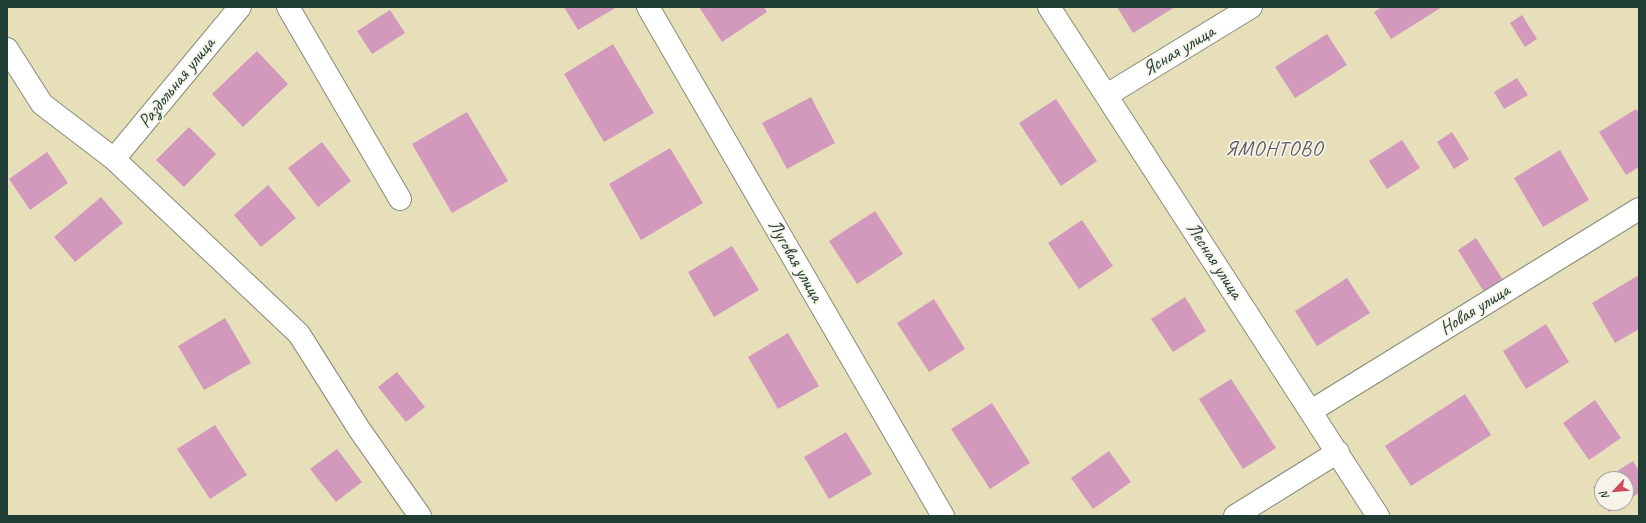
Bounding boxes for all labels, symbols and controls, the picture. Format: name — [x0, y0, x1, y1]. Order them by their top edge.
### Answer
street label: Ясная улица — [1139, 21, 1219, 81]
street label: Раздольная улица — [134, 33, 220, 133]
district label: ЯМОНТОВО — [1225, 136, 1323, 162]
street label: Луговая улица — [762, 216, 828, 306]
street label: Лесная улица — [1181, 218, 1247, 304]
street label: Новая улица — [1436, 280, 1514, 340]
north arrow — [1594, 471, 1634, 511]
text: N — [1596, 490, 1612, 502]

